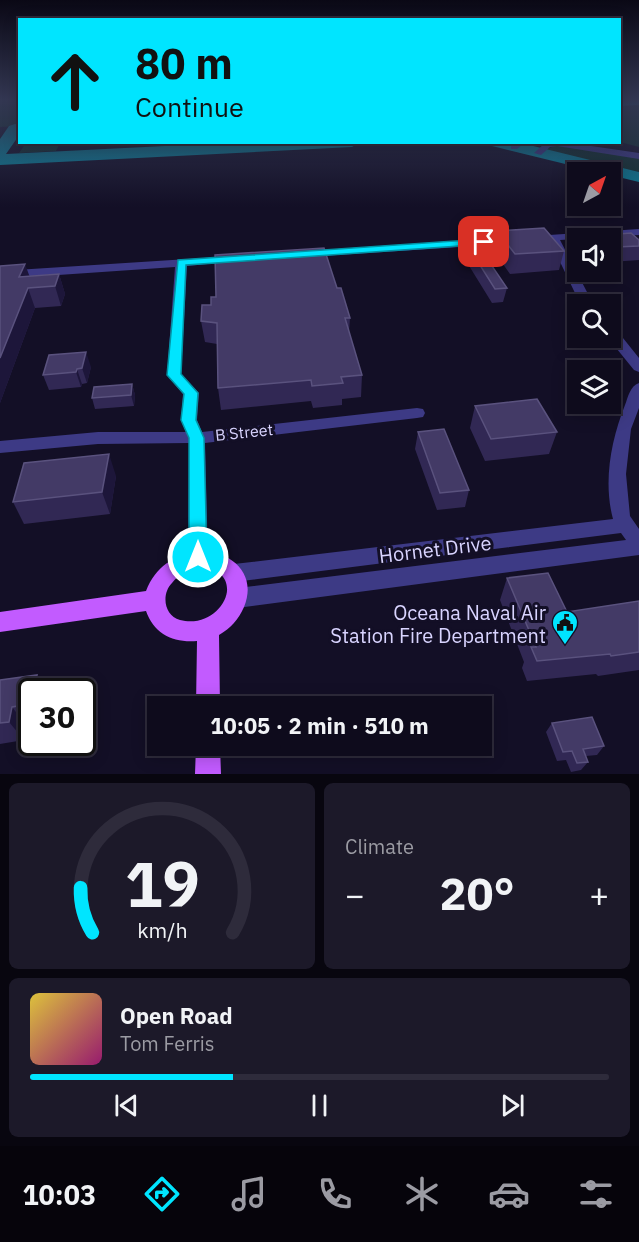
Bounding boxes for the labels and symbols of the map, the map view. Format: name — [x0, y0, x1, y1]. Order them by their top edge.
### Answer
north arrow — [567, 162, 621, 216]
pin — [458, 216, 509, 267]
street label: B Street — [214, 419, 274, 445]
position arrow — [166, 525, 230, 589]
street label: Hornet Drive — [377, 529, 493, 569]
place label: Oceana Naval Air Station Fire Department — [330, 599, 546, 649]
public building icon: Oceana Naval Air Station Fire Department — [550, 608, 580, 646]
speed limit sign: 30 — [18, 678, 96, 756]

